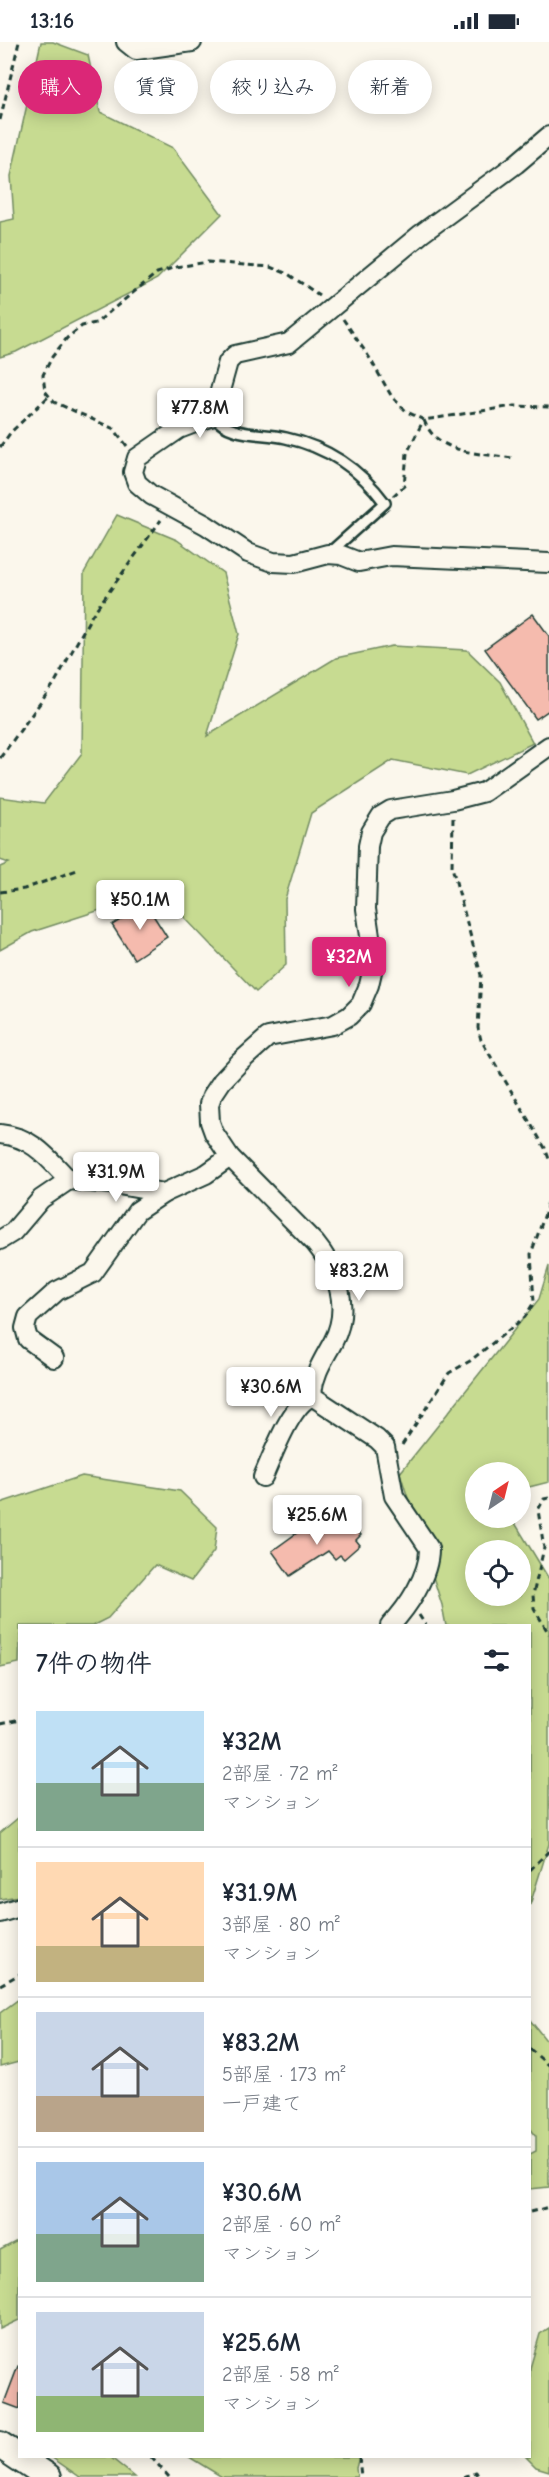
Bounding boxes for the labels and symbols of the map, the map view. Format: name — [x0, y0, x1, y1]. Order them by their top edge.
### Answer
pin: ¥77.8M — [151, 388, 249, 439]
pin: ¥50.1M — [91, 880, 189, 931]
pin: ¥32M — [313, 937, 385, 988]
pin: ¥31.9M — [67, 1152, 165, 1203]
pin: ¥83.2M — [310, 1251, 408, 1302]
pin: ¥30.6M — [222, 1367, 320, 1418]
north arrow — [465, 1462, 531, 1528]
pin: ¥25.6M — [268, 1495, 366, 1546]

